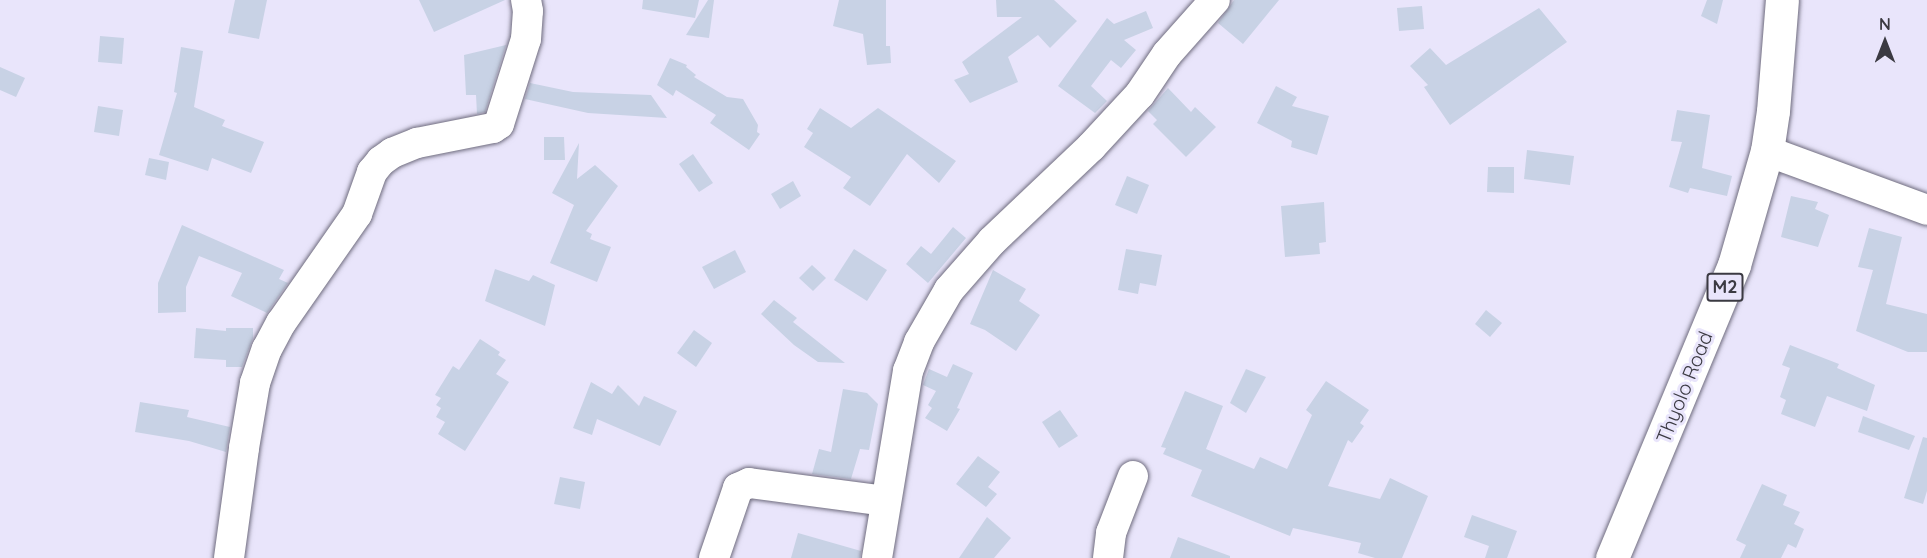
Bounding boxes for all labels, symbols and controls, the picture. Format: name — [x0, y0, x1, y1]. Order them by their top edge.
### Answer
north arrow — [1855, 12, 1915, 72]
text: N — [1879, 14, 1891, 34]
road number: M2 — [1706, 272, 1744, 302]
street label: Thyolo Road — [1651, 328, 1717, 446]

